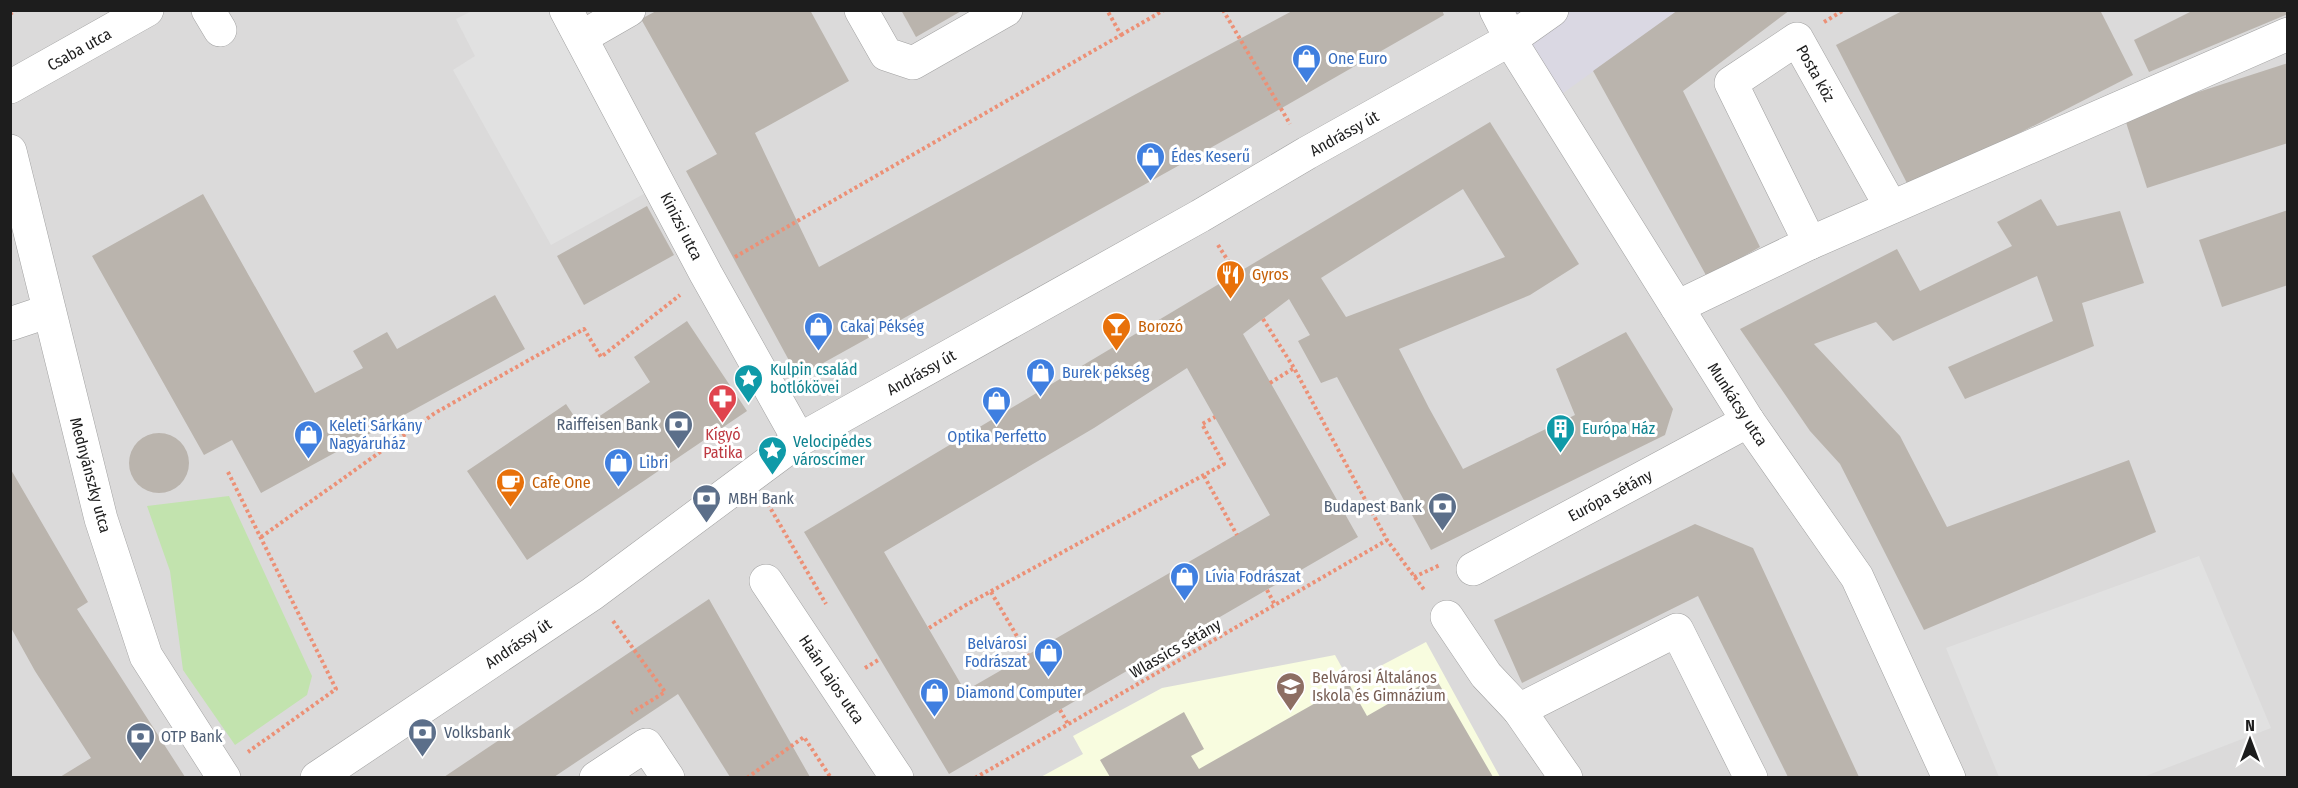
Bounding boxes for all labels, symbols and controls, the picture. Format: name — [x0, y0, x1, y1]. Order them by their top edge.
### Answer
street label: Csaba utca — [44, 24, 115, 75]
shop icon: One Euro — [1291, 42, 1323, 84]
street label: Posta köz — [1792, 42, 1839, 105]
place label: One Euro — [1328, 49, 1387, 68]
street label: Andrássy út — [1306, 106, 1383, 160]
shop icon: Édes Keserű — [1134, 140, 1166, 182]
place label: Édes Keserű — [1171, 147, 1250, 166]
street label: Kinizsi utca — [656, 189, 707, 264]
restaurant icon: Gyros — [1215, 258, 1247, 300]
place label: Gyros — [1252, 265, 1289, 284]
shop icon: Cakaj Pékség — [803, 310, 835, 352]
bar icon: Borozó — [1101, 310, 1133, 352]
place label: Cakaj Pékség — [840, 317, 924, 336]
place label: Borozó — [1138, 317, 1183, 336]
street label: Andrássy út — [883, 345, 960, 399]
shop icon: Burek pékség — [1025, 356, 1057, 398]
street label: Munkácsy utca — [1704, 359, 1772, 450]
place label: Kulpin család botlókövei — [770, 360, 857, 397]
place icon: Kulpin család botlókövei — [733, 362, 765, 404]
place label: Burek pékség — [1062, 363, 1150, 382]
pharmacy icon: Kígyó Patika — [707, 382, 739, 424]
shop icon: Optika Perfetto — [981, 384, 1013, 426]
bank icon: Raiffeisen Bank — [663, 408, 695, 450]
building icon: Európa Ház — [1545, 412, 1577, 454]
street label: Mednyánszky utca — [66, 415, 115, 535]
place label: Raiffeisen Bank — [557, 415, 659, 434]
place label: Keleti Sárkány Nagyáruház — [329, 416, 423, 453]
shop icon: Keleti Sárkány Nagyáruház — [292, 418, 324, 460]
place label: Európa Ház — [1582, 419, 1655, 438]
place label: Kígyó Patika — [703, 425, 743, 462]
place label: Optika Perfetto — [947, 427, 1047, 446]
place label: Velocipédes városcímer — [793, 432, 872, 469]
place icon: Velocipédes városcímer — [756, 434, 788, 476]
shop icon: Libri — [602, 446, 634, 488]
place label: Libri — [639, 453, 668, 472]
street label: Európa sétány — [1565, 465, 1656, 525]
cafe icon: Cafe One — [495, 466, 527, 508]
place label: Cafe One — [532, 473, 591, 492]
bank icon: MBH Bank — [691, 482, 723, 524]
place label: MBH Bank — [728, 489, 795, 508]
bank icon: Budapest Bank — [1427, 490, 1459, 532]
place label: Budapest Bank — [1324, 497, 1423, 516]
shop icon: Lívia Fodrászat — [1168, 560, 1200, 602]
place label: Lívia Fodrászat — [1205, 567, 1302, 586]
street label: Andrássy út — [481, 614, 556, 673]
street label: Wlassics sétány — [1126, 614, 1225, 682]
street label: Haán Lajos utca — [795, 631, 868, 727]
place label: Belvárosi Fodrászat — [965, 634, 1028, 671]
shop icon: Belvárosi Fodrászat — [1032, 636, 1064, 678]
place label: Belvárosi Általános Iskola és Gimnázium — [1312, 668, 1446, 705]
school or university icon: Belvárosi Általános Iskola és Gimnázium — [1275, 670, 1307, 712]
shop icon: Diamond Computer — [919, 676, 951, 718]
place label: Diamond Computer — [956, 683, 1083, 702]
north arrow — [2220, 710, 2280, 770]
bank icon: Volksbank — [407, 716, 439, 758]
text: N — [2245, 716, 2255, 735]
bank icon: OTP Bank — [124, 720, 156, 762]
place label: Volksbank — [444, 723, 511, 742]
place label: OTP Bank — [161, 727, 223, 746]

